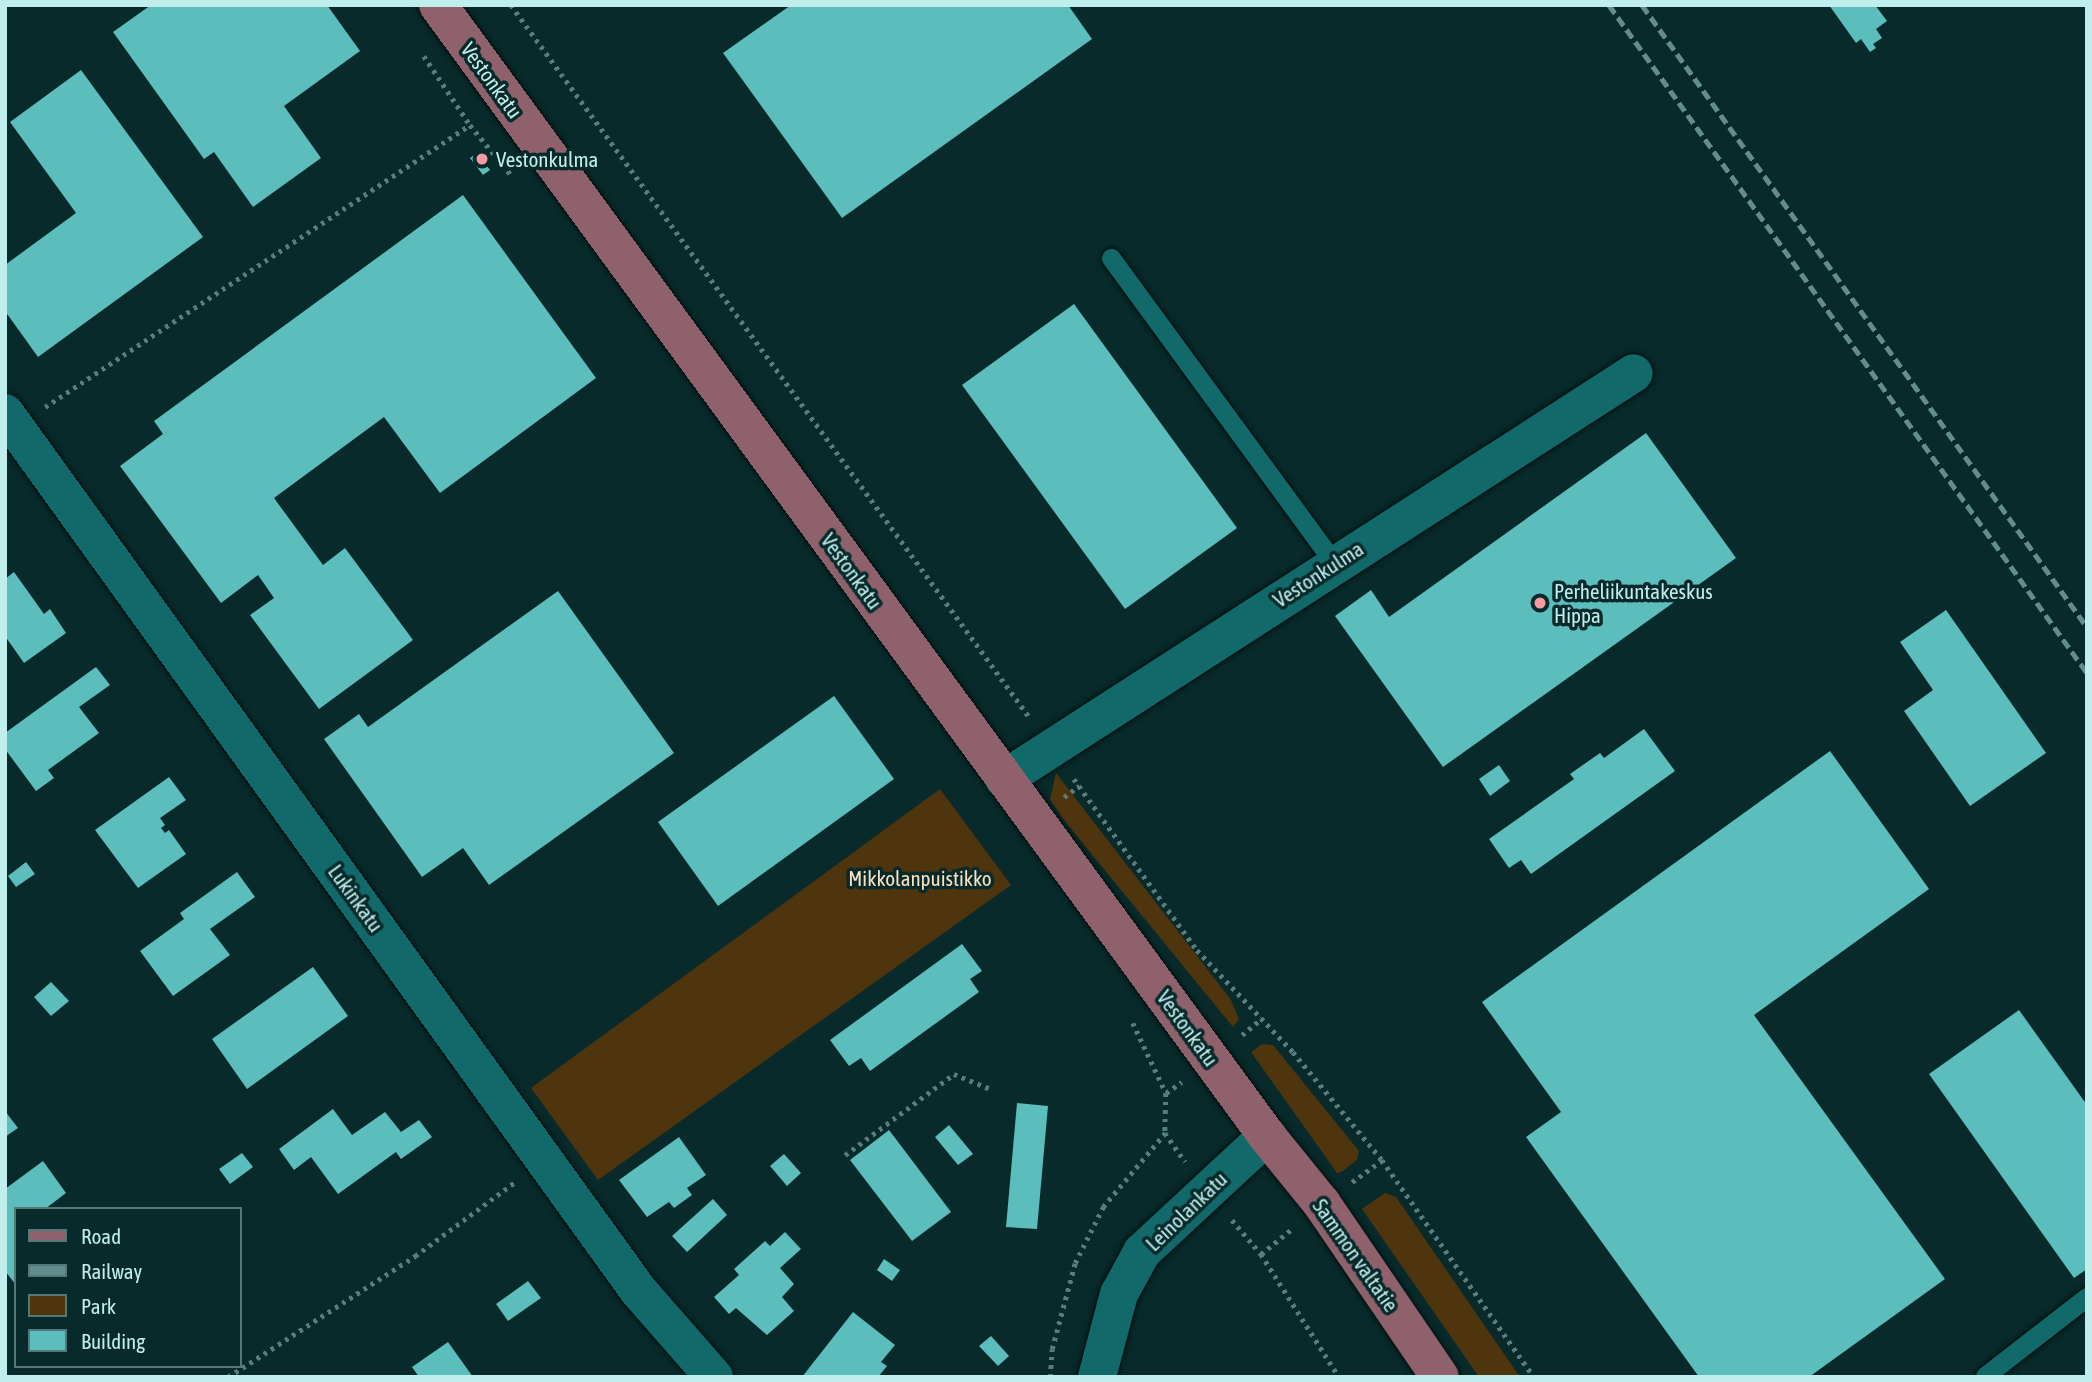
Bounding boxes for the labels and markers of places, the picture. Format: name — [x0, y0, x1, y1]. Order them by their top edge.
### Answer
place label: Vestonkulma — [496, 146, 598, 172]
marker: Vestonkulma — [474, 151, 490, 167]
place label: Perheliikuntakeskus Hippa — [1554, 578, 1713, 628]
marker: Perheliikuntakeskus Hippa — [1532, 595, 1548, 611]

